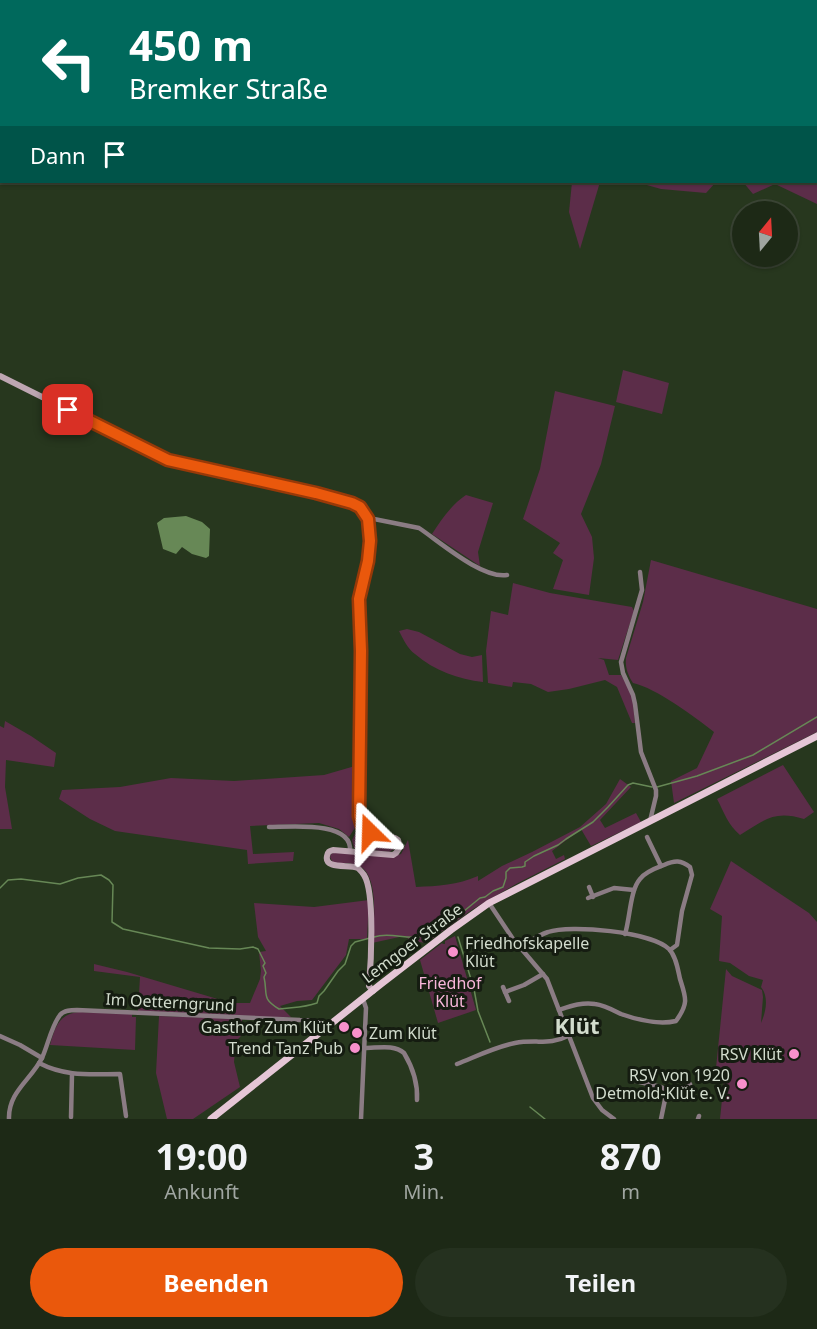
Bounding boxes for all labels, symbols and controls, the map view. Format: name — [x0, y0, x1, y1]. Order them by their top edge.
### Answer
text: 450 m — [129, 16, 253, 73]
icon: left — [30, 24, 108, 102]
text: Bremker Straße — [129, 70, 328, 107]
icon: arrive — [98, 138, 131, 171]
text: Dann — [30, 140, 86, 170]
north arrow — [732, 201, 798, 267]
map controls — [732, 201, 798, 267]
pin — [42, 384, 93, 435]
icon: arrive — [51, 393, 84, 426]
position arrow — [338, 800, 402, 864]
street label: Lemgoer Straße — [357, 898, 467, 988]
place label: Friedhofskapelle Klüt — [465, 932, 589, 972]
marker: Friedhofskapelle Klüt — [446, 945, 460, 959]
park label: Friedhof Klüt — [419, 972, 483, 1012]
street label: Im Oetterngrund — [105, 988, 235, 1016]
district label: Klüt — [554, 1010, 600, 1040]
place label: Gasthof Zum Klüt — [201, 1016, 332, 1038]
marker: Gasthof Zum Klüt — [337, 1020, 351, 1034]
place label: Zum Klüt — [369, 1022, 437, 1044]
marker: Zum Klüt — [350, 1026, 364, 1040]
place label: Trend Tanz Pub — [228, 1037, 343, 1059]
marker: Trend Tanz Pub — [348, 1041, 362, 1055]
place label: RSV Klüt — [720, 1043, 782, 1065]
marker: RSV Klüt — [787, 1047, 801, 1061]
place label: RSV von 1920 Detmold-Klüt e. V. — [595, 1064, 730, 1104]
marker: RSV von 1920 Detmold-Klüt e. V. — [735, 1077, 749, 1091]
text: 19:00 — [155, 1132, 248, 1181]
text: 3 — [414, 1132, 434, 1181]
text: 870 — [600, 1132, 662, 1181]
text: Ankunft — [164, 1178, 239, 1205]
text: Min. — [403, 1178, 444, 1205]
text: m — [621, 1178, 640, 1205]
button: Beenden — [30, 1248, 403, 1317]
button: Teilen — [415, 1248, 787, 1317]

